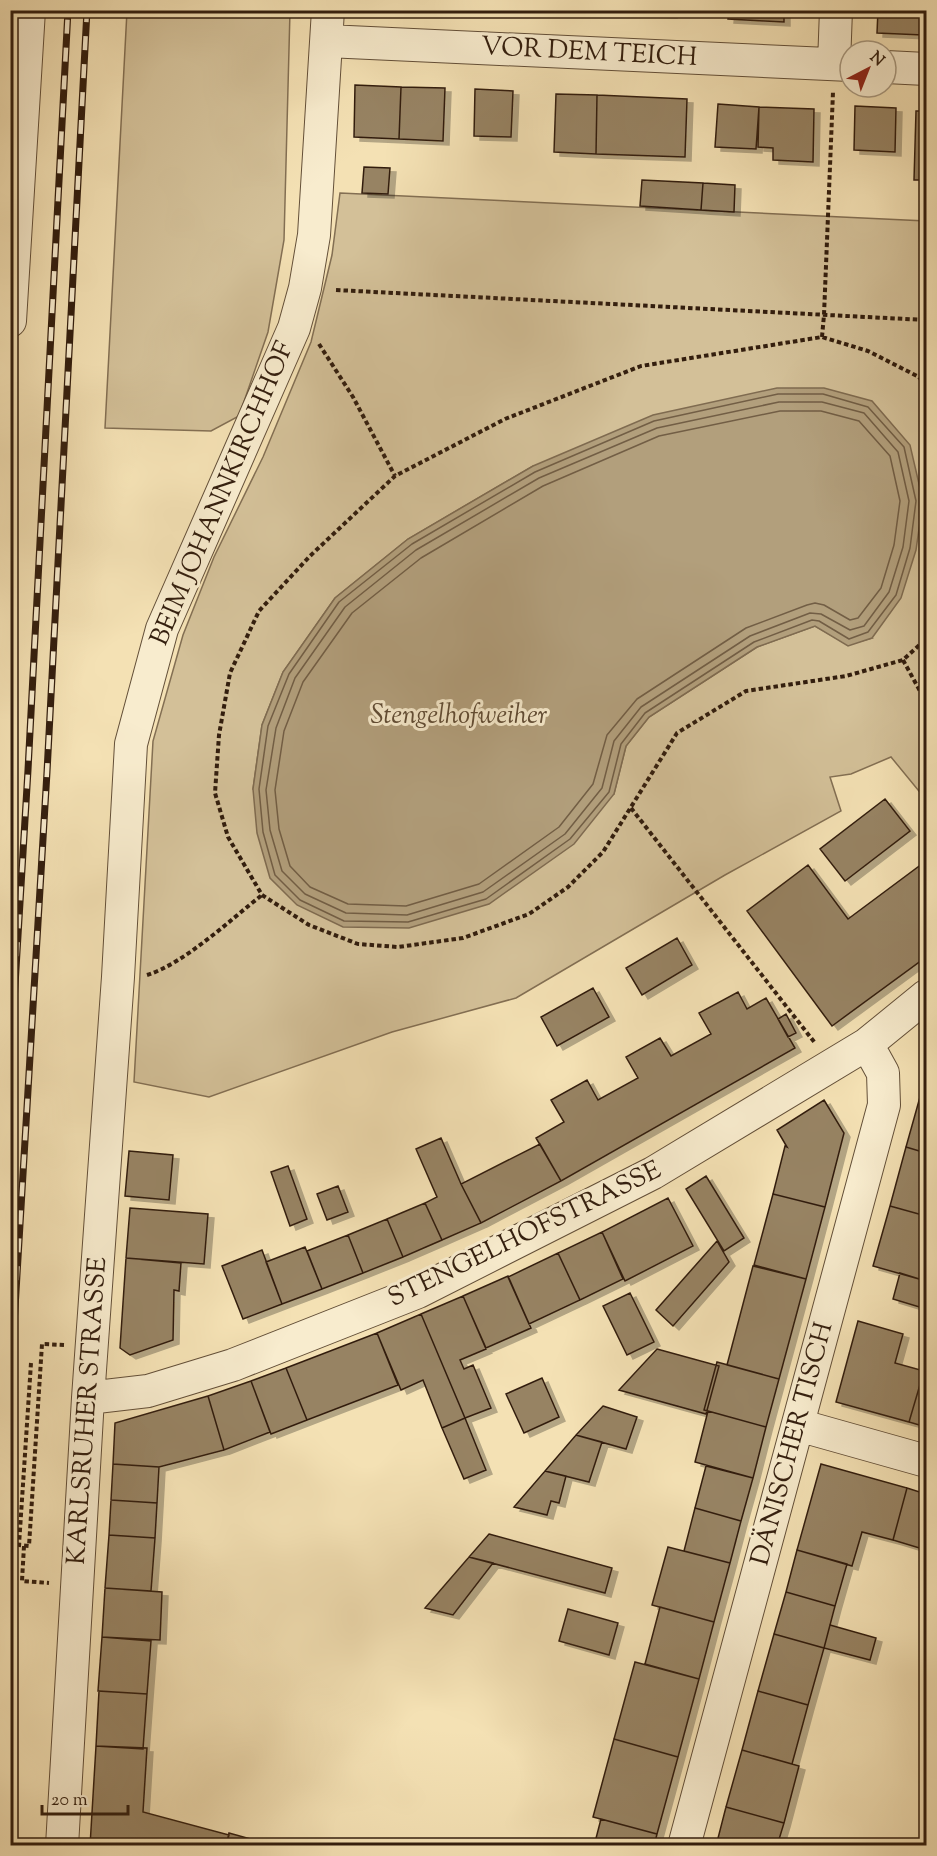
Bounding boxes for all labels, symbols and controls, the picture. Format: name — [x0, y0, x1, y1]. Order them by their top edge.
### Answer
street label: VOR DEM TEICH — [480, 29, 698, 77]
north arrow — [838, 39, 898, 99]
text: N — [864, 47, 889, 73]
street label: BEIM JOHANNKIRCHHOF — [142, 336, 304, 652]
water label: Stengelhofweiher — [371, 697, 548, 736]
street label: STENGELHOFSTRASSE — [382, 1153, 668, 1317]
street label: KARLSRUHER STRASSE — [59, 1256, 117, 1566]
street label: DÄNISCHER TISCH — [743, 1318, 843, 1570]
scale bar — [42, 1778, 128, 1816]
text: 20 m — [51, 1788, 88, 1814]

